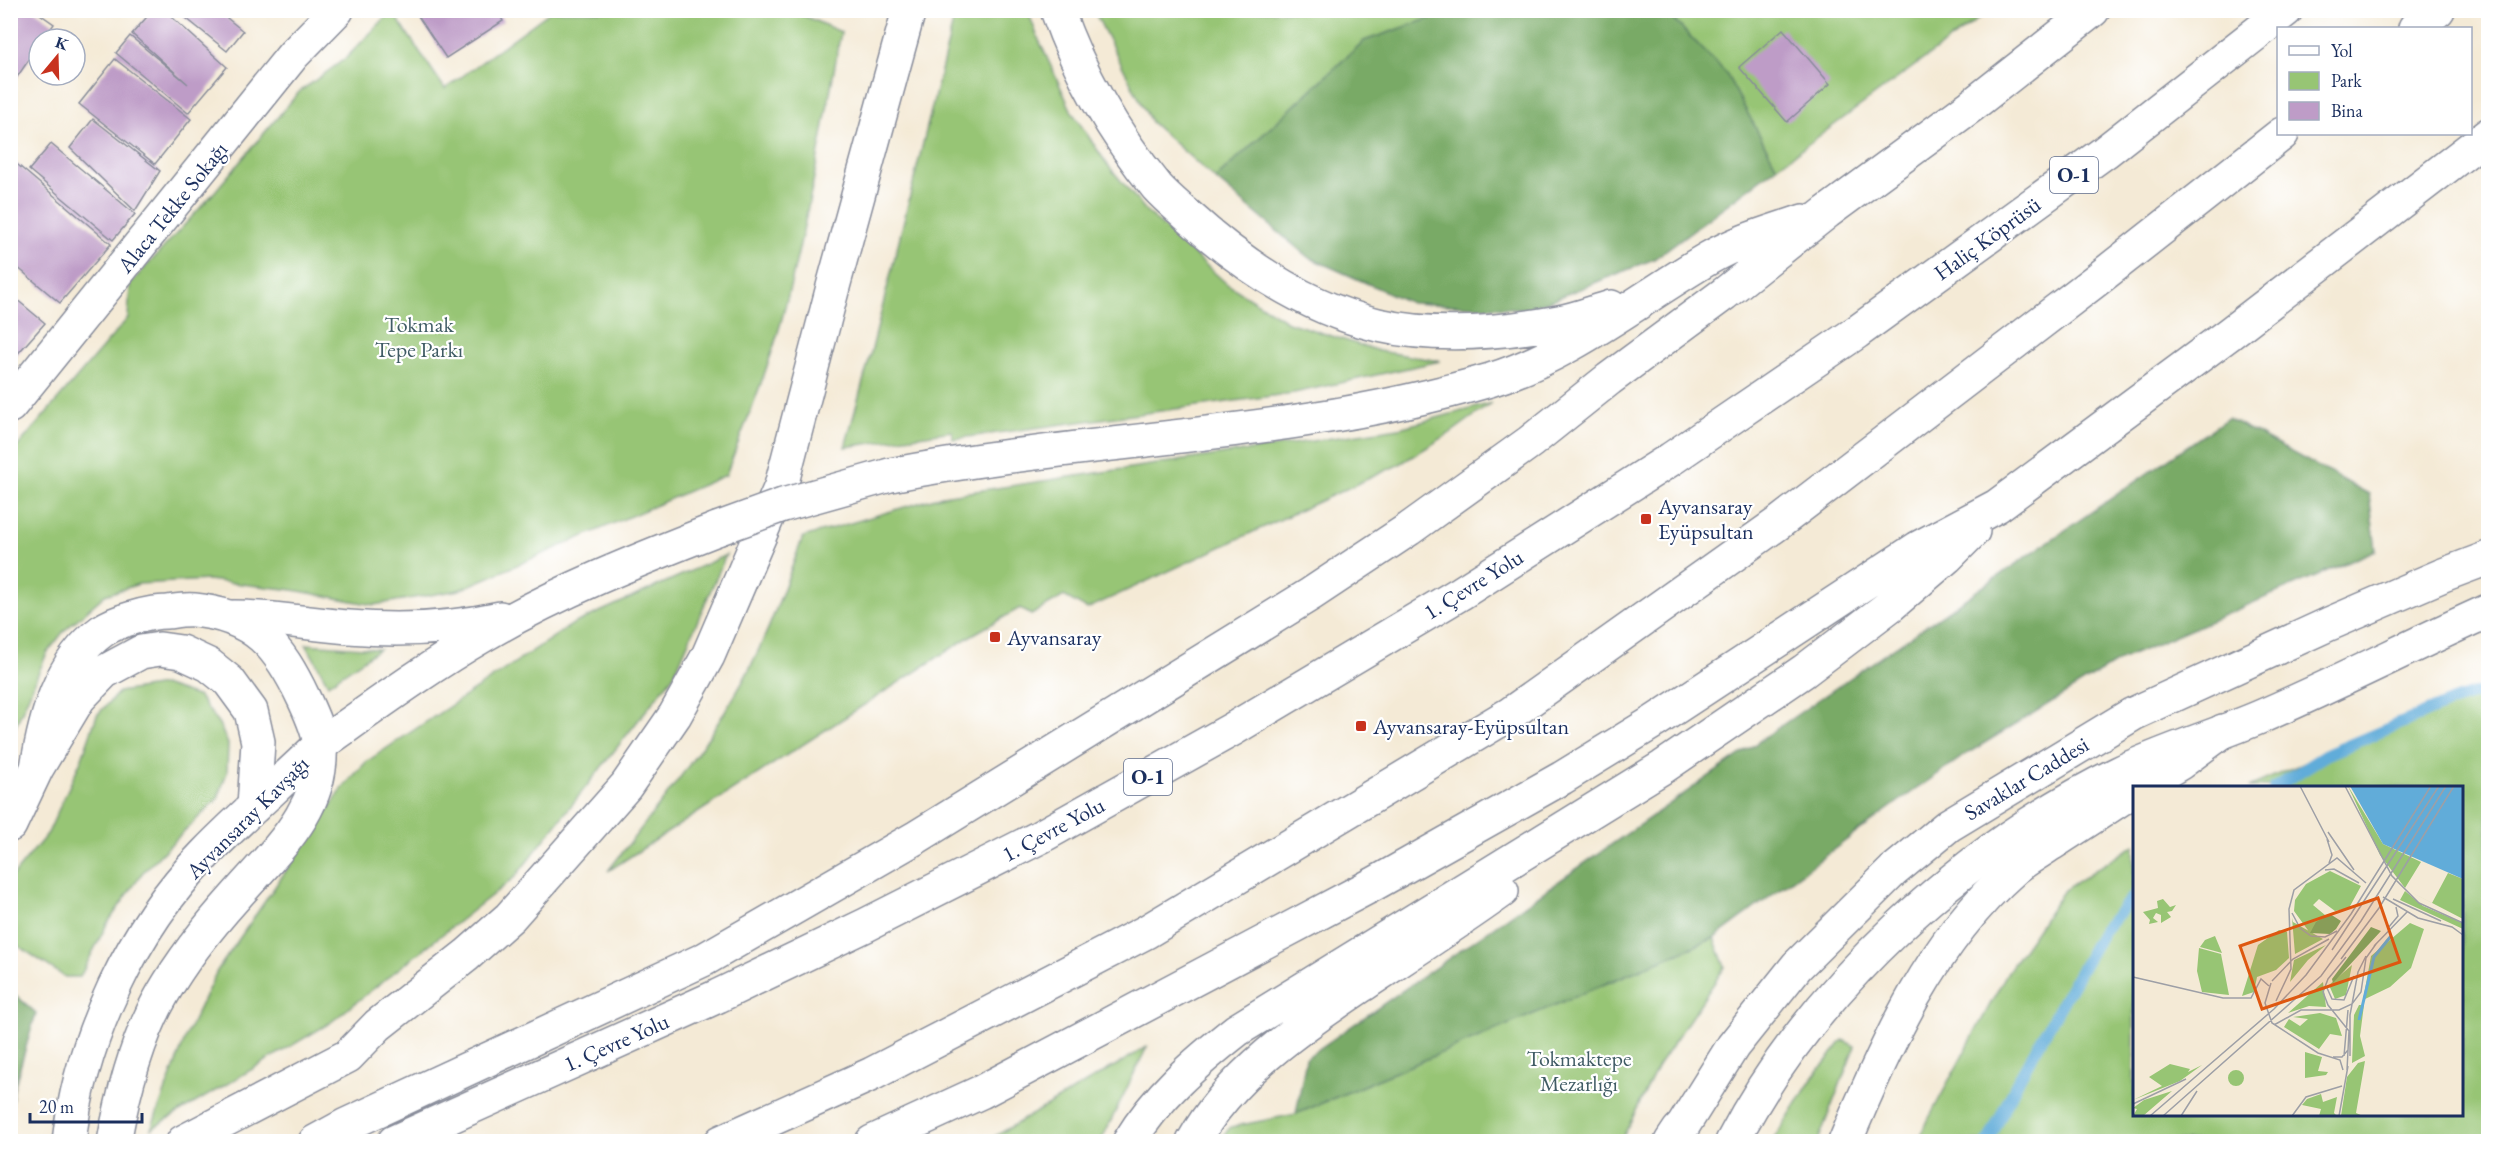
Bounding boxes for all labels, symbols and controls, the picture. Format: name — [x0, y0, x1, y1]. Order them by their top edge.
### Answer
north arrow — [27, 27, 87, 87]
legend — [2277, 27, 2472, 135]
text: K — [53, 31, 72, 55]
text: Yol — [2331, 39, 2353, 62]
text: Park — [2331, 69, 2362, 92]
text: Bina — [2331, 99, 2363, 122]
street label: Alaca Tekke Sokağı — [110, 136, 234, 280]
road number: O-1 — [2050, 157, 2098, 193]
street label: Haliç Köprüsü — [1928, 190, 2047, 287]
park label: Tokmak Tepe Parkı — [375, 310, 463, 364]
place label: Ayvansaray Eyüpsultan — [1657, 492, 1754, 546]
marker: Ayvansaray Eyüpsultan — [1639, 512, 1653, 526]
street label: 1. Çevre Yolu — [1418, 542, 1529, 626]
place label: Ayvansaray — [1006, 623, 1102, 652]
marker: Ayvansaray — [988, 630, 1002, 644]
place label: Ayvansaray-Eyüpsultan — [1372, 712, 1570, 741]
marker: Ayvansaray-Eyüpsultan — [1354, 719, 1368, 733]
street label: Savaklar Caddesi — [1959, 730, 2094, 827]
street label: Ayvansaray Kavşağı — [179, 750, 315, 886]
road number: O-1 — [1124, 759, 1172, 795]
inset map — [2133, 786, 2463, 1116]
street label: 1. Çevre Yolu — [997, 790, 1110, 869]
street label: 1. Çevre Yolu — [559, 1006, 674, 1079]
park label: Tokmaktepe Mezarlığı — [1526, 1044, 1632, 1098]
scale bar — [30, 1086, 142, 1124]
text: 20 m — [39, 1095, 74, 1118]

